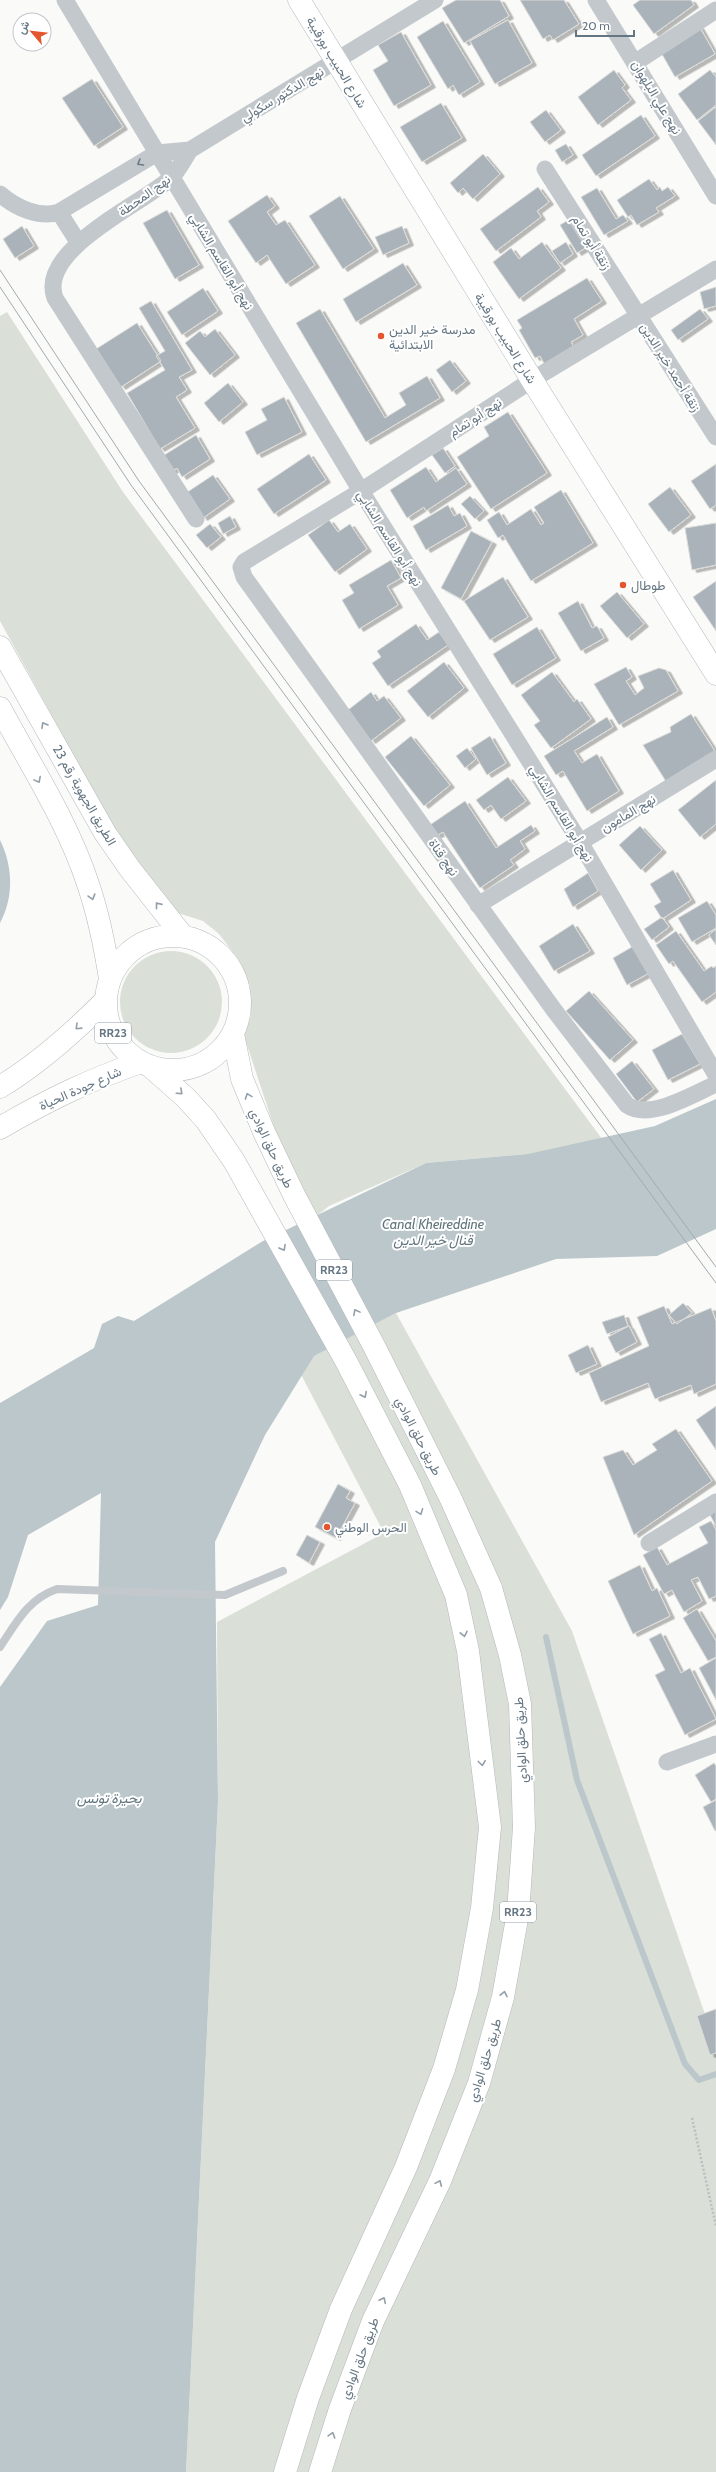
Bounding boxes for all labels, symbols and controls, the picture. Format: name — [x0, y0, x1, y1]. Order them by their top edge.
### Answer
north arrow — [12, 12, 52, 52]
scale bar — [576, 12, 634, 38]
street label: شارع الحبيب بورقيبة — [302, 13, 371, 112]
text: ش — [14, 18, 32, 36]
text: 20 m — [582, 18, 610, 33]
street label: نهج علي البلهوان — [626, 57, 686, 139]
street label: نهج الدكتور سكولي — [238, 63, 328, 128]
one-way arrow — [137, 159, 144, 166]
street label: نهج المحطة — [115, 171, 175, 221]
street label: نهج أبو القاسم الشابي — [184, 210, 257, 314]
street label: زنقة أبو تمام — [568, 212, 615, 273]
street label: شارع الحبيب بورقيبة — [470, 290, 540, 387]
street label: زنقة أحمد خير الدين — [636, 320, 705, 415]
place label: مدرسة خير الدين الابتدائية — [389, 321, 476, 352]
marker: مدرسة خير الدين الابتدائية — [376, 331, 386, 341]
street label: نهج أبو تمام — [445, 394, 506, 442]
street label: نهج أبو القاسم الشابي — [351, 487, 426, 591]
place label: طوطال — [631, 577, 665, 594]
marker: طوطال — [618, 580, 628, 590]
one-way arrow — [41, 721, 48, 729]
street label: الطريق الجهوية رقم 23 — [49, 742, 120, 849]
street label: نهج أبو القاسم الشابي — [524, 762, 597, 866]
one-way arrow — [34, 775, 41, 783]
street label: نهج المامون — [598, 790, 660, 837]
street label: نهج قناة — [424, 835, 463, 880]
one-way arrow — [87, 894, 96, 901]
one-way arrow — [155, 903, 162, 910]
one-way arrow — [75, 1023, 83, 1030]
road number: RR23 — [95, 1023, 131, 1043]
street label: شارع جودة الحياة — [36, 1063, 125, 1115]
one-way arrow — [175, 1088, 183, 1095]
one-way arrow — [244, 1092, 253, 1099]
street label: طريق حلق الوادي — [244, 1106, 297, 1192]
water label: Canal Kheireddine قنال خير الدين — [382, 1215, 485, 1249]
one-way arrow — [278, 1244, 285, 1251]
road number: RR23 — [316, 1260, 352, 1280]
one-way arrow — [353, 1308, 360, 1316]
one-way arrow — [359, 1391, 366, 1399]
street label: طريق حلق الوادي — [390, 1394, 446, 1479]
one-way arrow — [416, 1509, 424, 1516]
place label: الحرس الوطني — [335, 1519, 407, 1538]
marker: الحرس الوطني — [322, 1522, 332, 1532]
one-way arrow — [459, 1631, 468, 1637]
street label: طريق حلق الوادي — [510, 1696, 533, 1783]
one-way arrow — [477, 1760, 486, 1766]
water label: بحيرة تونس — [77, 1789, 142, 1807]
road number: RR23 — [500, 1902, 536, 1922]
one-way arrow — [499, 1991, 507, 1997]
street label: طريق حلق الوادي — [464, 2016, 507, 2104]
one-way arrow — [434, 2180, 442, 2187]
one-way arrow — [378, 2297, 386, 2305]
street label: طريق حلق الوادي — [336, 2315, 385, 2402]
one-way arrow — [327, 2431, 336, 2438]

